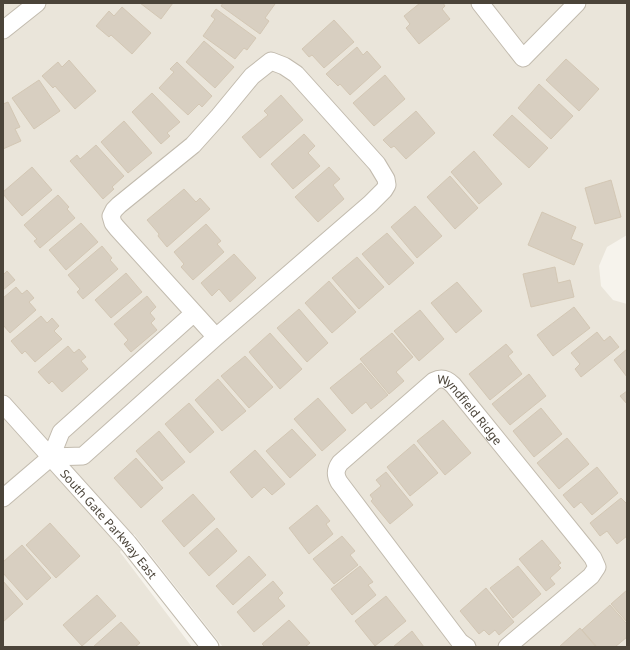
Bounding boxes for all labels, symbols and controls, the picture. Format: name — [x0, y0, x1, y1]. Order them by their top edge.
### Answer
street label: Wyndfield Ridge — [436, 370, 507, 448]
street label: South Gate Parkway East — [57, 465, 162, 583]

